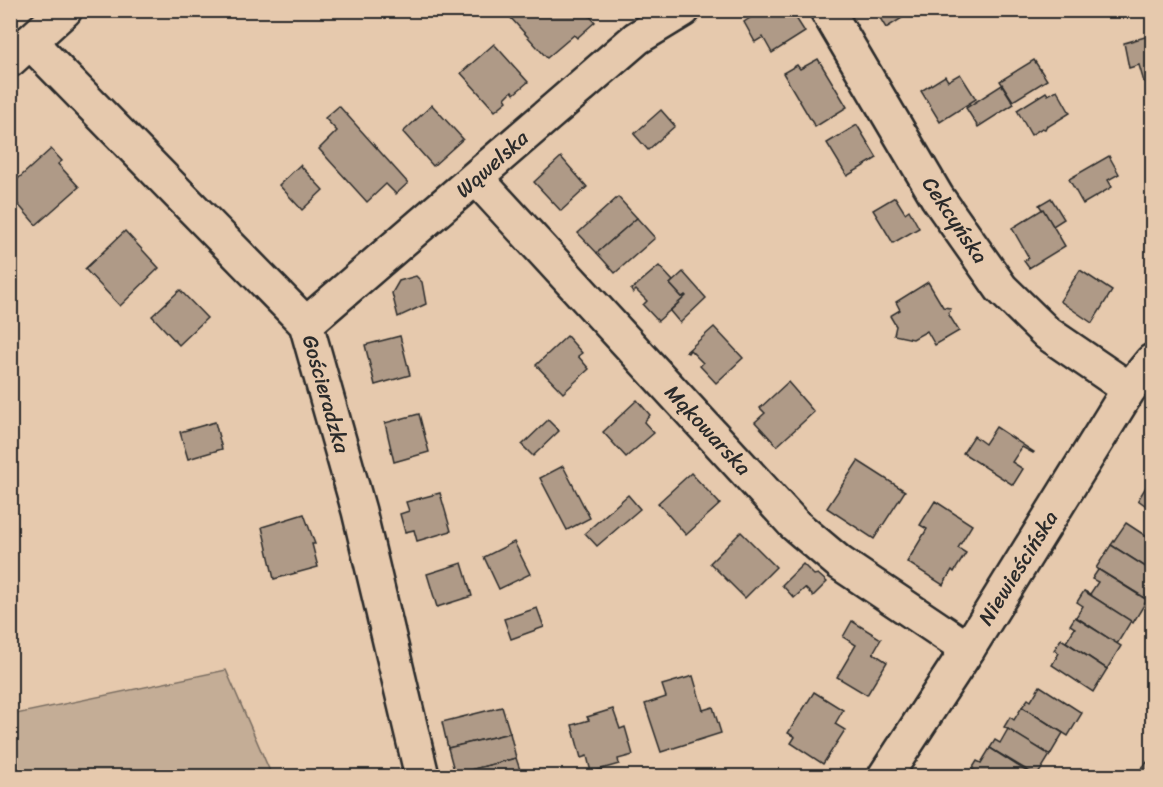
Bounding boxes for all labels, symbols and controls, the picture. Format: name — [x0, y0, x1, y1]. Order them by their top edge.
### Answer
street label: Wąwelska — [446, 120, 538, 208]
street label: Cekcyńska — [912, 168, 999, 272]
street label: Gościeradzka — [291, 330, 361, 458]
street label: Mąkowarska — [655, 375, 761, 485]
street label: Niewieścińska — [967, 503, 1069, 633]

